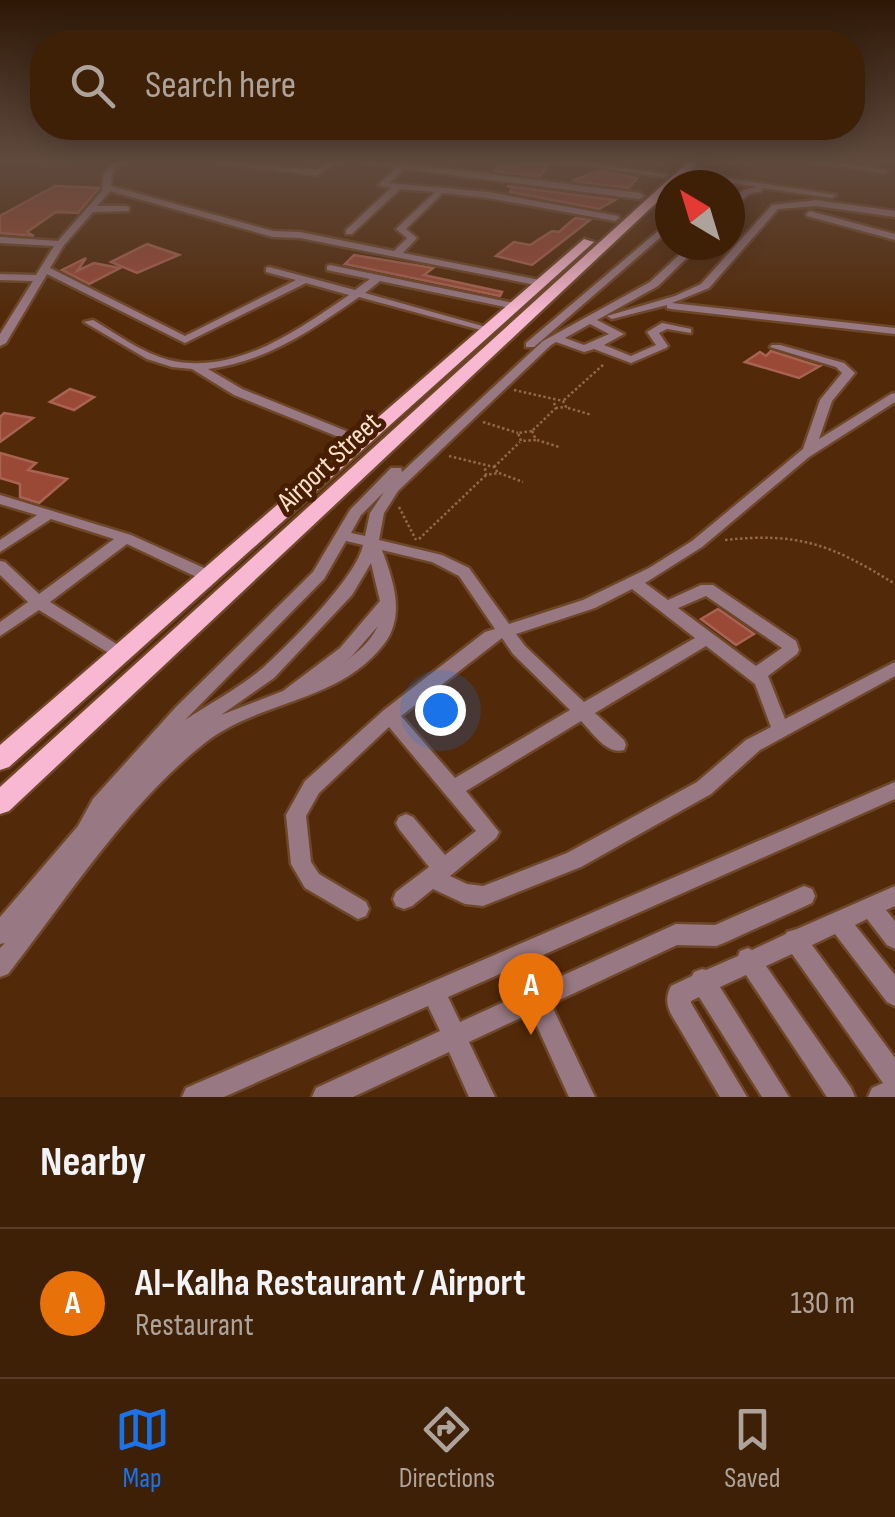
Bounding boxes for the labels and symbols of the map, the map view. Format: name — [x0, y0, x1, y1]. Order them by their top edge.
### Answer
north arrow — [655, 170, 745, 260]
street label: Airport Street — [270, 406, 387, 519]
your location — [415, 685, 466, 736]
pin: A — [498, 952, 564, 1035]

